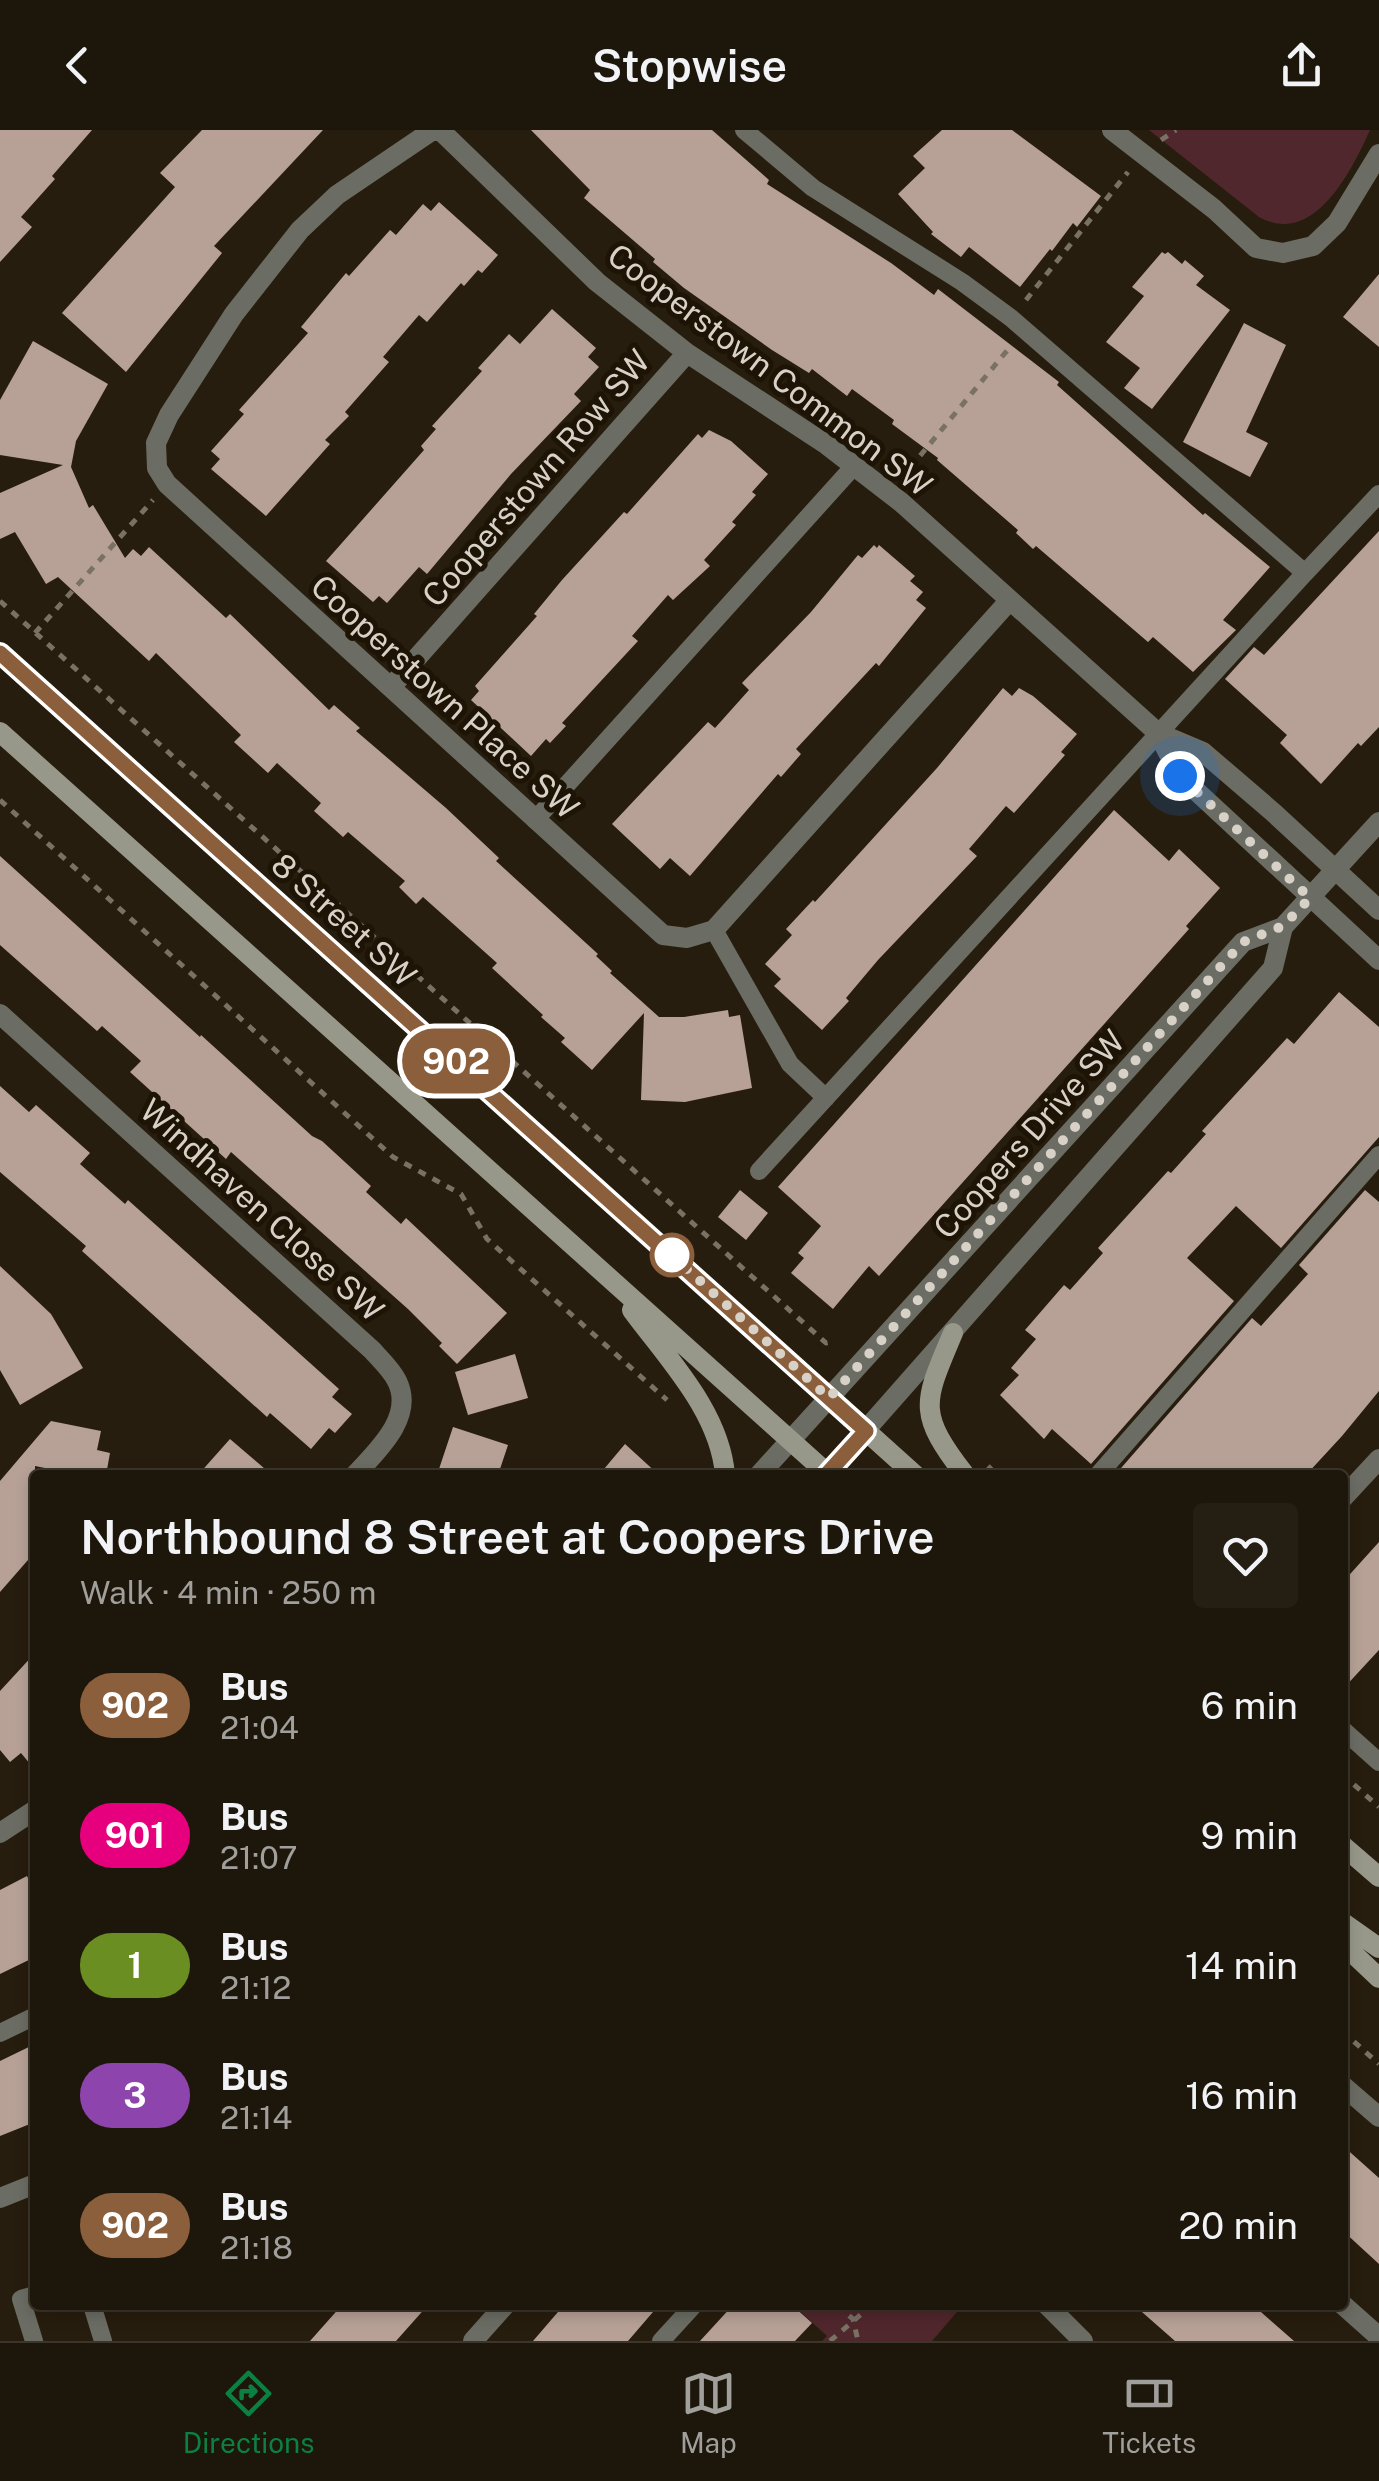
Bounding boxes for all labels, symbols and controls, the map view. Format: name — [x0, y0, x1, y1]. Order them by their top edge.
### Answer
icon: back — [50, 38, 105, 93]
icon: share — [1274, 38, 1329, 93]
text: Stopwise — [592, 39, 787, 92]
street label: Cooperstown Common SW — [601, 236, 939, 504]
street label: Cooperstown Row SW — [415, 342, 657, 614]
street label: Cooperstown Place SW — [304, 567, 586, 827]
your location — [1155, 751, 1205, 801]
street label: 8 Street SW — [264, 846, 424, 994]
street label: Coopers Drive SW — [926, 1022, 1132, 1246]
line badge: 902 — [398, 1028, 514, 1094]
text: 902 — [422, 1041, 490, 1082]
street label: Windhaven Close SW — [133, 1091, 391, 1329]
unlabelled marker — [651, 1234, 693, 1276]
button: heart — [1193, 1503, 1298, 1608]
text: Northbound 8 Street at Coopers Drive — [80, 1508, 935, 1565]
text: Walk · 4 min · 250 m — [80, 1574, 376, 1611]
text: Bus — [220, 1664, 289, 1709]
text: 6 min — [1201, 1683, 1298, 1728]
text: 902 — [101, 1685, 169, 1726]
text: 21:04 — [220, 1709, 299, 1746]
text: Bus — [220, 1794, 289, 1839]
text: 9 min — [1201, 1813, 1298, 1858]
text: 901 — [105, 1815, 165, 1856]
text: 21:07 — [220, 1839, 298, 1876]
text: Bus — [220, 1924, 289, 1969]
text: 14 min — [1185, 1943, 1298, 1988]
text: 1 — [128, 1945, 142, 1986]
text: 21:12 — [220, 1969, 291, 2006]
text: Bus — [220, 2054, 289, 2099]
text: 16 min — [1185, 2073, 1298, 2118]
text: 3 — [123, 2075, 147, 2116]
text: 21:14 — [220, 2099, 292, 2136]
text: Bus — [220, 2184, 289, 2229]
text: 20 min — [1178, 2203, 1298, 2248]
text: 902 — [101, 2205, 169, 2246]
text: 21:18 — [220, 2229, 293, 2266]
tab: Directions — [183, 2366, 314, 2459]
tab: Map — [680, 2366, 737, 2459]
tab: Tickets — [1102, 2366, 1196, 2459]

